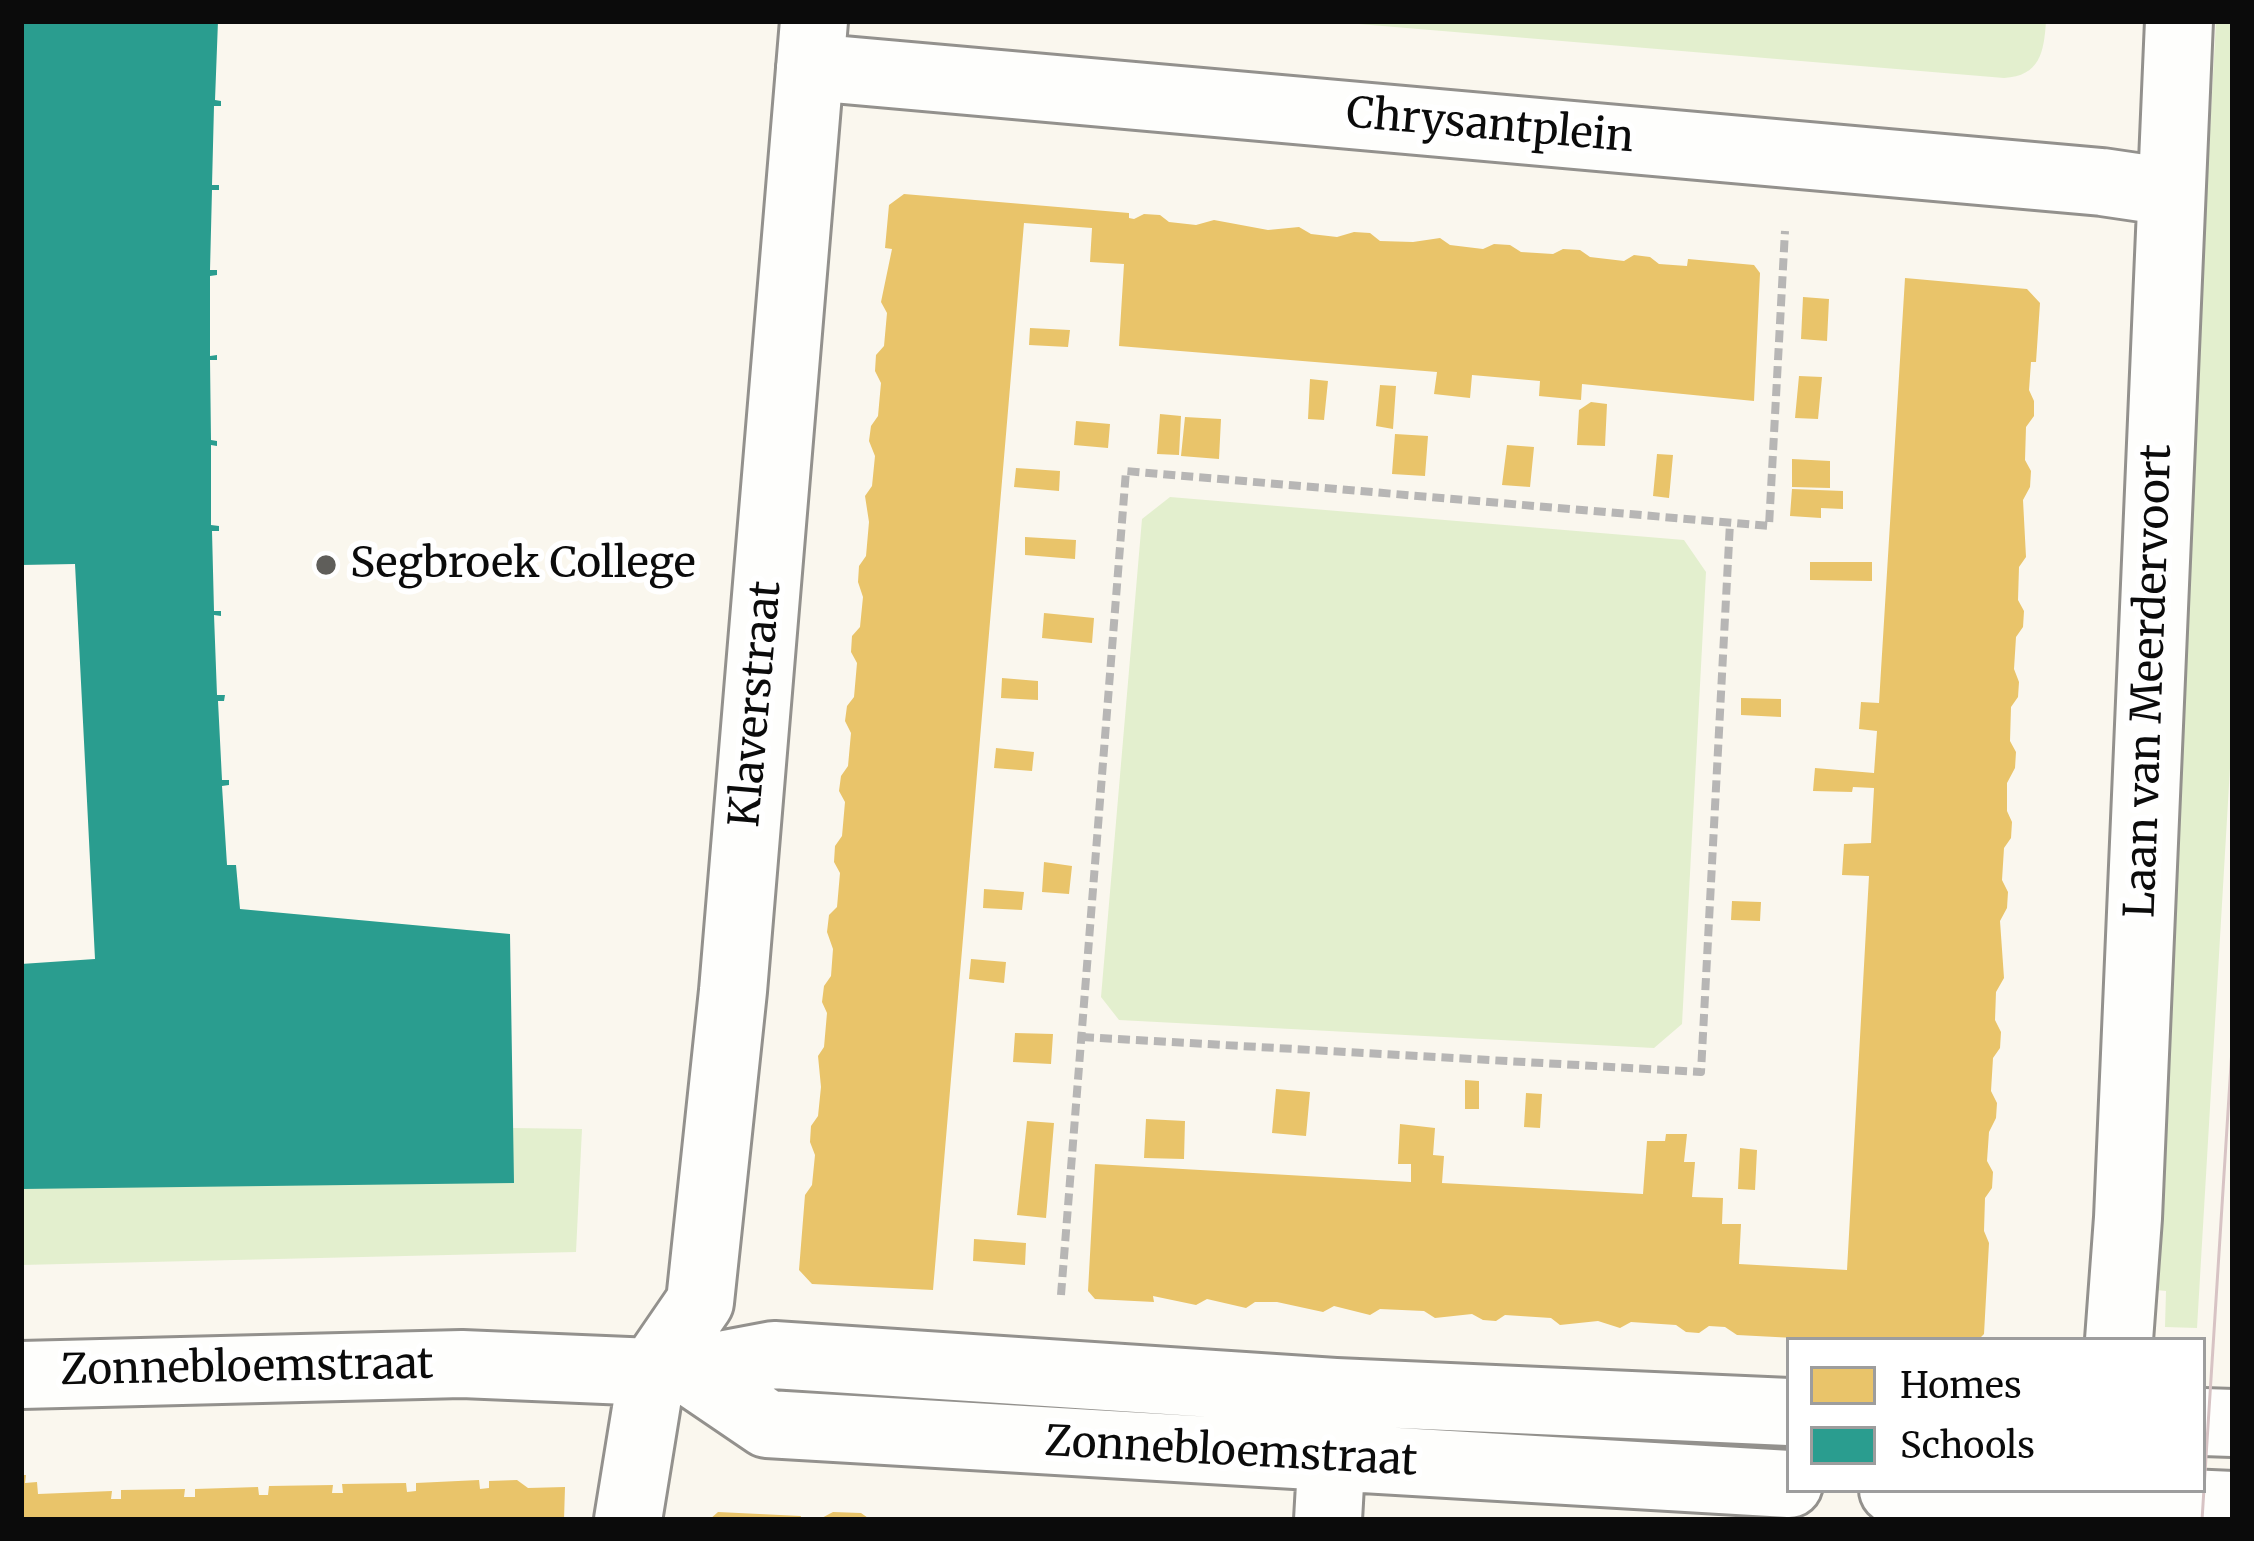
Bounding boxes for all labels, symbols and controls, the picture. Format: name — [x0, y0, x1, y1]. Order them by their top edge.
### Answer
street label: Chrysantplein — [1344, 89, 1636, 165]
street label: Laan van Meerdervoort — [2117, 443, 2183, 919]
place label: Segbroek College — [350, 540, 696, 590]
marker: Segbroek College — [313, 552, 339, 578]
street label: Klaverstraat — [721, 579, 793, 829]
legend — [1786, 1337, 2206, 1493]
street label: Zonnebloemstraat — [60, 1341, 434, 1397]
text: Homes — [1900, 1363, 2022, 1408]
street label: Zonnebloemstraat — [1043, 1418, 1419, 1488]
text: Schools — [1900, 1423, 2035, 1468]

